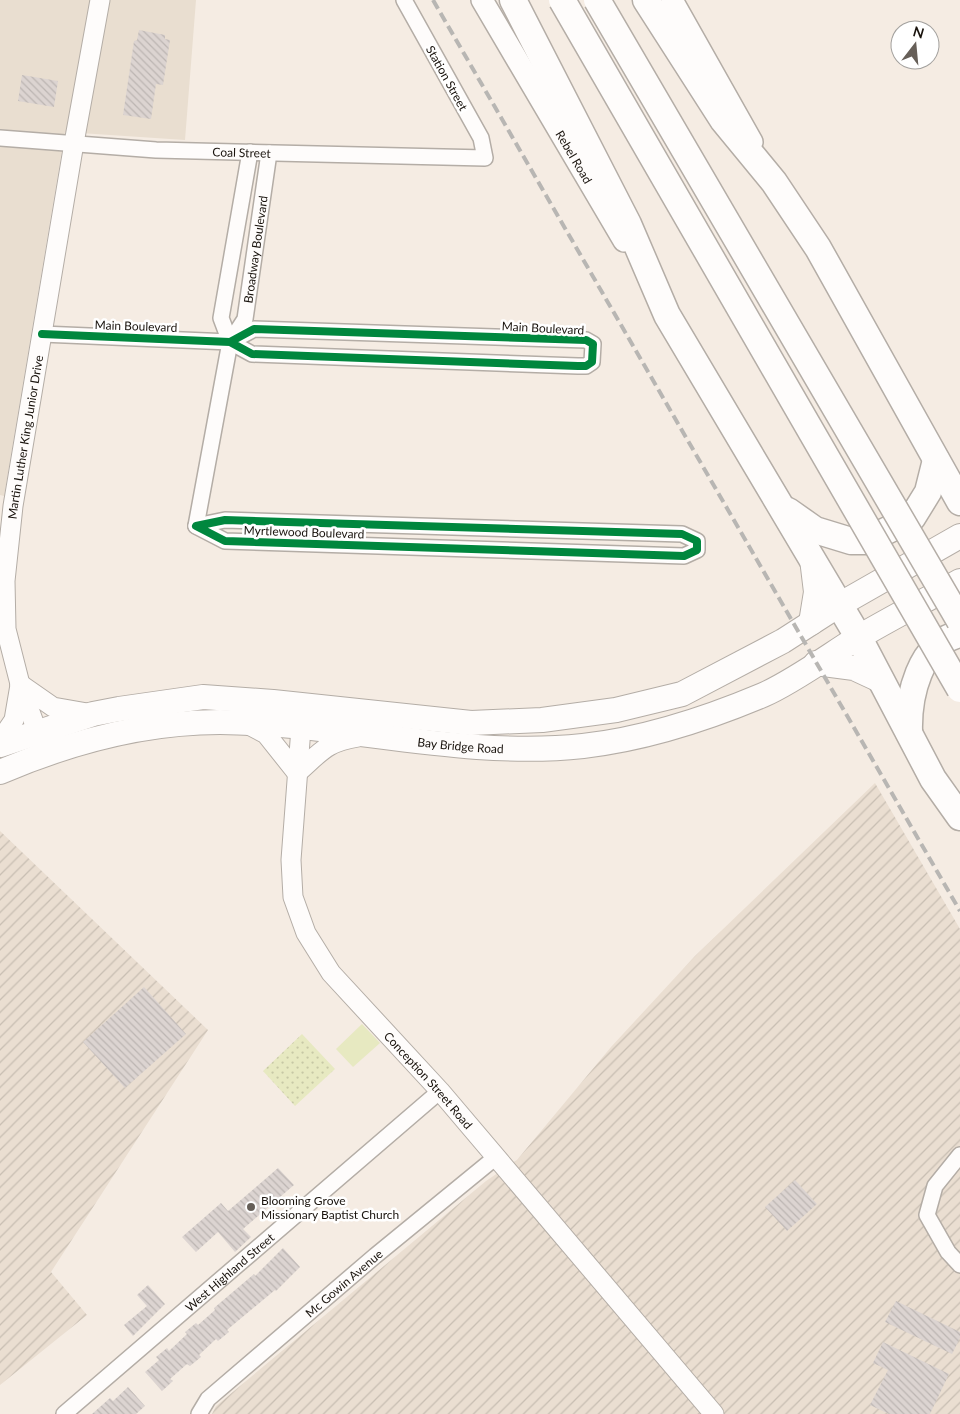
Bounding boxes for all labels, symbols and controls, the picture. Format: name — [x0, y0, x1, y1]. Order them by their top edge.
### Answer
north arrow — [890, 20, 940, 70]
text: N — [911, 22, 926, 42]
street label: Station Street — [423, 43, 471, 114]
street label: Rebel Road — [553, 128, 596, 186]
street label: Coal Street — [212, 144, 271, 160]
street label: Broadway Boulevard — [240, 194, 270, 304]
street label: Main Boulevard — [94, 317, 178, 335]
street label: Main Boulevard — [501, 318, 585, 338]
street label: Martin Luther King Junior Drive — [4, 354, 46, 520]
street label: Myrtlewood Boulevard — [243, 522, 365, 542]
street label: Bay Bridge Road — [417, 734, 504, 756]
street label: Conception Street Road — [381, 1028, 476, 1132]
place label: Blooming Grove Missionary Baptist Church — [261, 1193, 399, 1222]
marker: Blooming Grove Missionary Baptist Church — [245, 1201, 257, 1213]
street label: West Highland Street — [182, 1229, 277, 1314]
street label: Mc Gowin Avenue — [302, 1246, 385, 1320]

